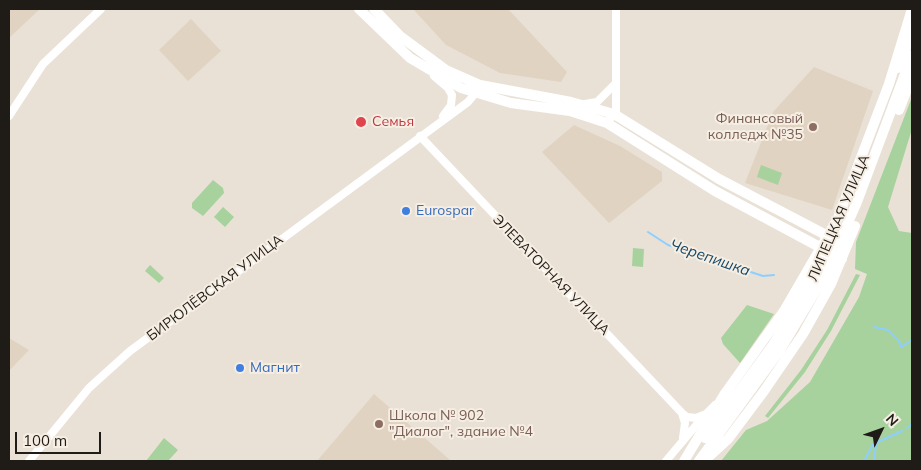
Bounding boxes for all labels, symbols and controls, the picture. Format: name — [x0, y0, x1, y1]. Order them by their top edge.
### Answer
place label: Финансовый колледж №35 — [708, 111, 803, 144]
place label: Семья — [372, 114, 414, 130]
marker: Семья — [354, 115, 368, 129]
marker: Финансовый колледж №35 — [807, 121, 819, 133]
street label: ЛИПЕЦКАЯ УЛИЦА — [805, 152, 873, 284]
place label: Eurospar — [416, 203, 474, 219]
marker: Eurospar — [400, 205, 412, 217]
street label: ЭЛЕВАТОРНАЯ УЛИЦА — [489, 211, 613, 339]
street label: БИРЮЛЁВСКАЯ УЛИЦА — [144, 231, 286, 345]
water label: Черепишка — [668, 236, 752, 280]
place label: Магнит — [250, 360, 300, 376]
marker: Магнит — [234, 362, 246, 374]
north arrow — [856, 405, 906, 455]
place label: Школа № 902 "Диалог", здание №4 — [389, 408, 533, 441]
text: N — [882, 410, 902, 430]
marker: Школа № 902 "Диалог", здание №4 — [373, 418, 385, 430]
scale bar — [18, 422, 104, 454]
text: 100 m — [23, 431, 67, 450]

